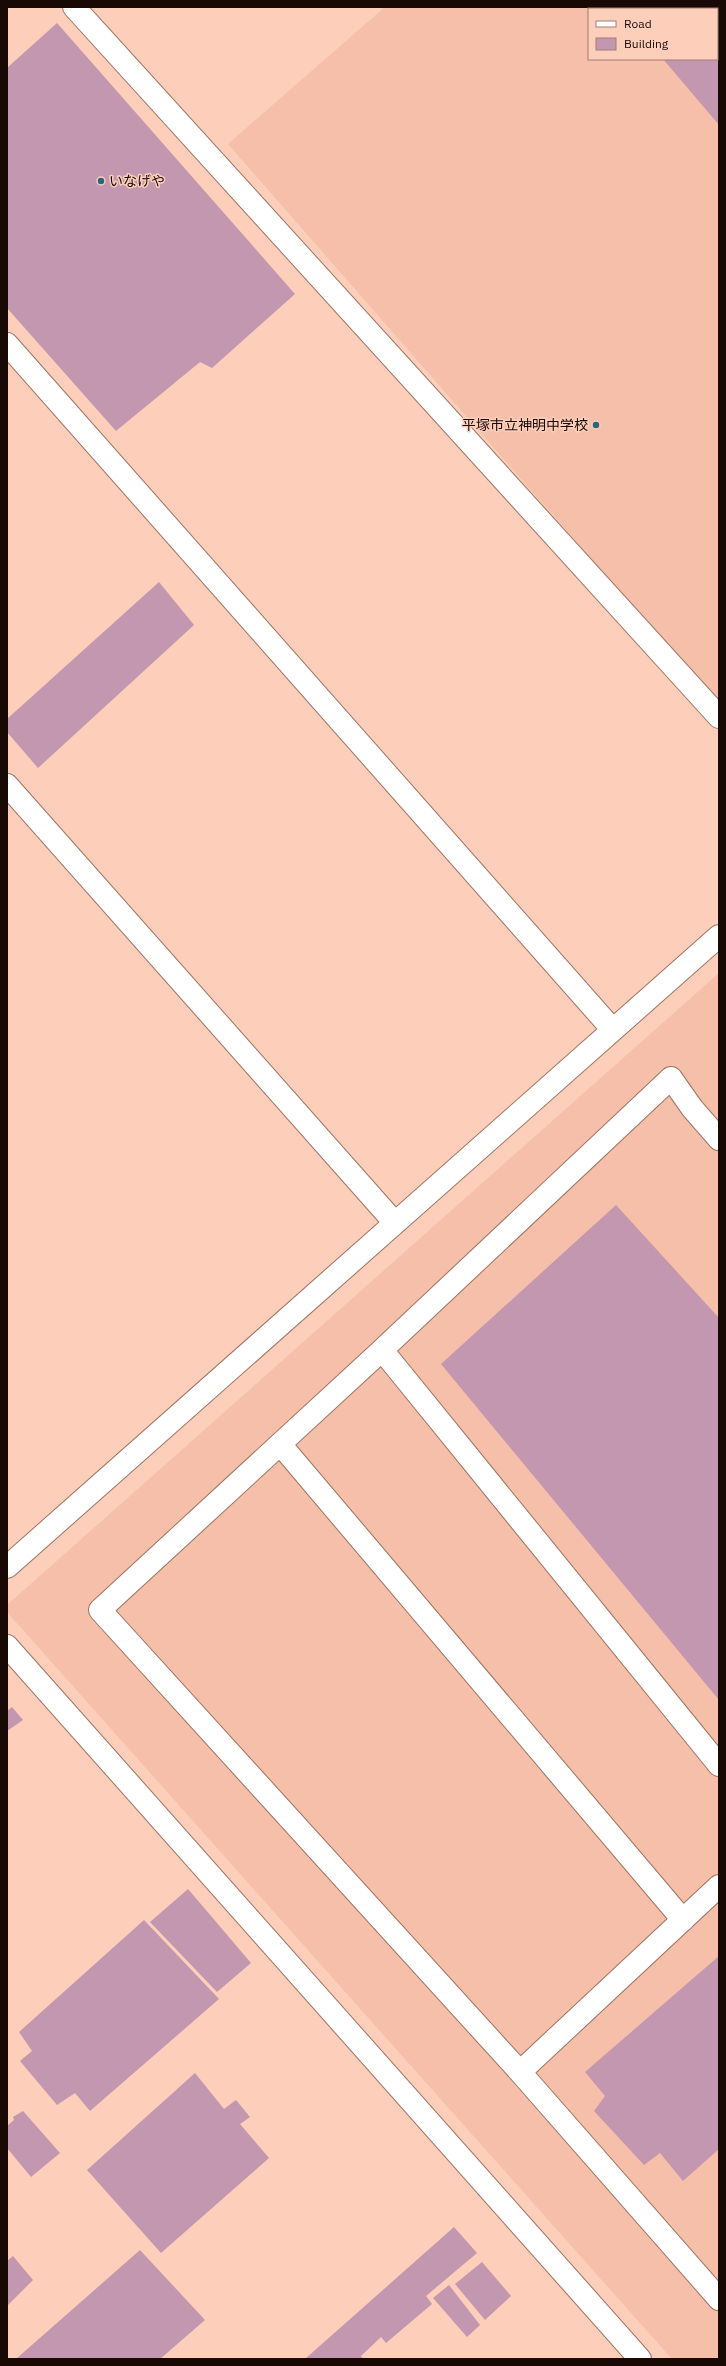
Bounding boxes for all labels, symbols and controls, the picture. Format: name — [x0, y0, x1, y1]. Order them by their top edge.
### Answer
legend — [588, 8, 718, 60]
text: Road — [624, 16, 652, 31]
text: Building — [624, 36, 669, 51]
place label: いなげや — [109, 172, 165, 190]
marker: いなげや — [96, 176, 106, 186]
place label: 平塚市立神明中学校 — [462, 416, 588, 434]
marker: 平塚市立神明中学校 — [591, 420, 601, 430]

